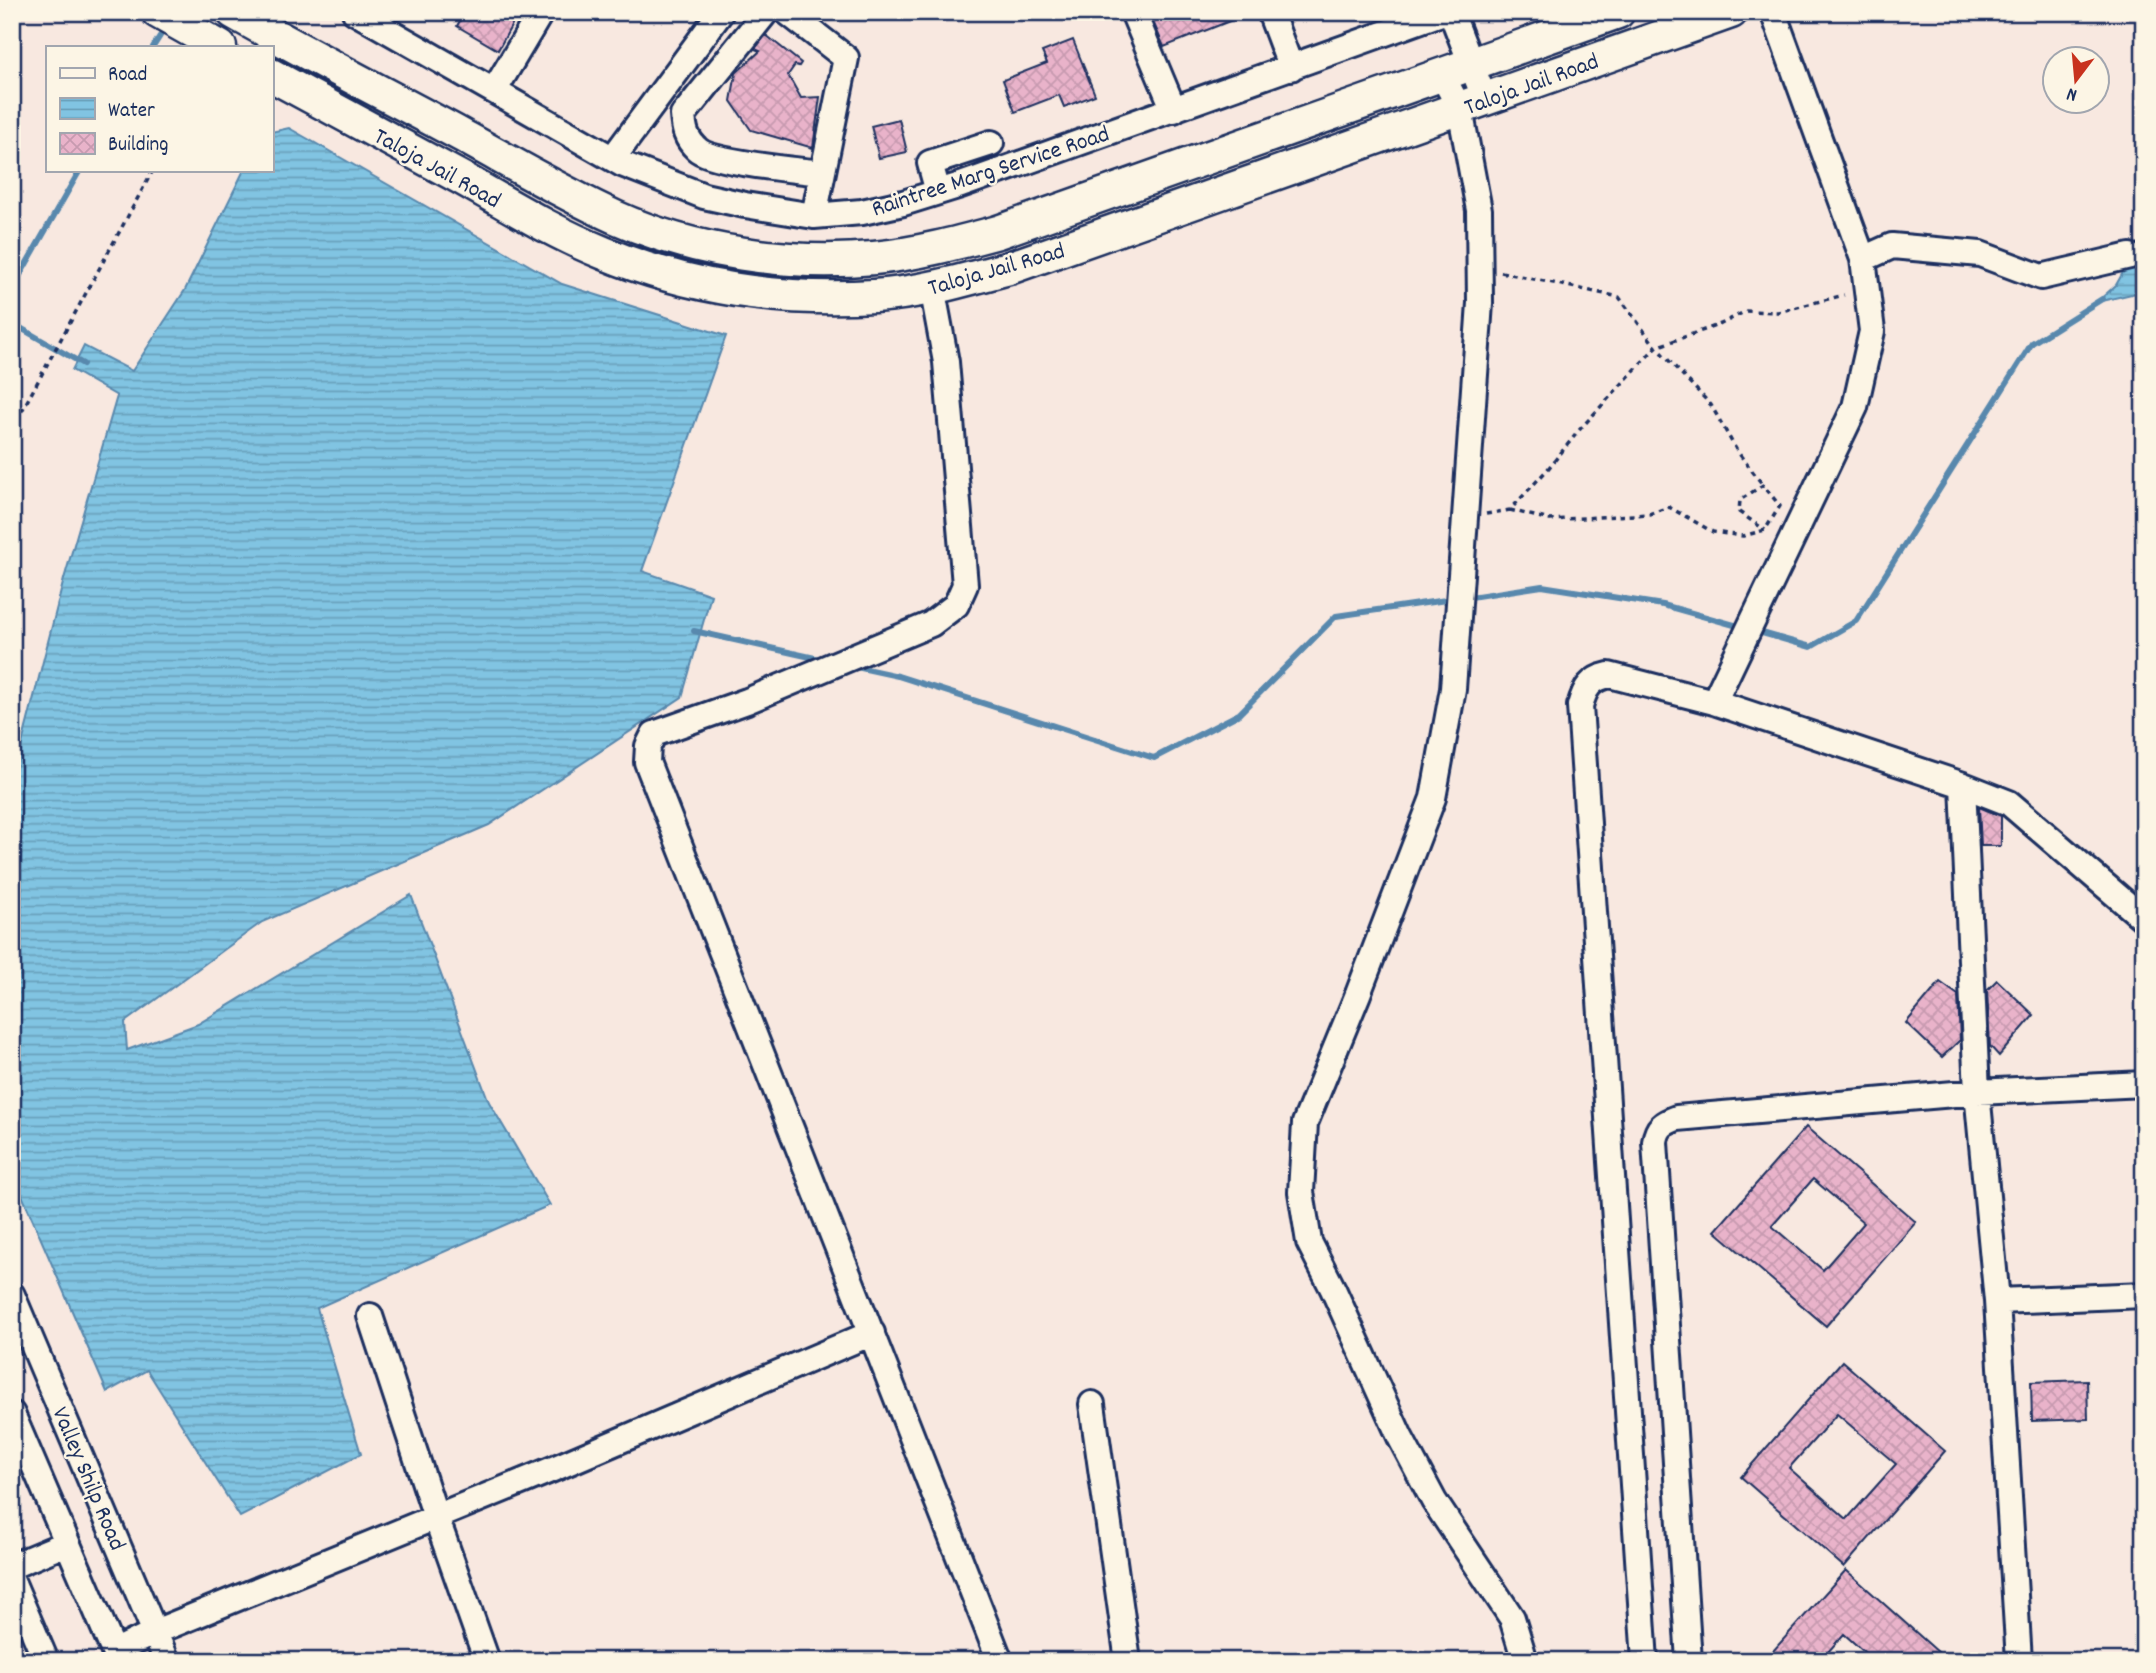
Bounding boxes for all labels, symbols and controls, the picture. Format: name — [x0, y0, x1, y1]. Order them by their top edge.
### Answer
legend — [46, 46, 273, 172]
street label: Taloja Jail Road — [1460, 46, 1604, 126]
north arrow — [2040, 46, 2110, 116]
text: Road — [108, 61, 147, 91]
text: N — [2064, 79, 2081, 107]
text: Water — [108, 97, 155, 127]
street label: Raintree Marg Service Road — [868, 118, 1114, 227]
street label: Taloja Jail Road — [367, 121, 506, 219]
text: Building — [108, 131, 168, 161]
street label: Taloja Jail Road — [924, 235, 1069, 307]
street label: Valley Shilp Road — [42, 1402, 133, 1556]

